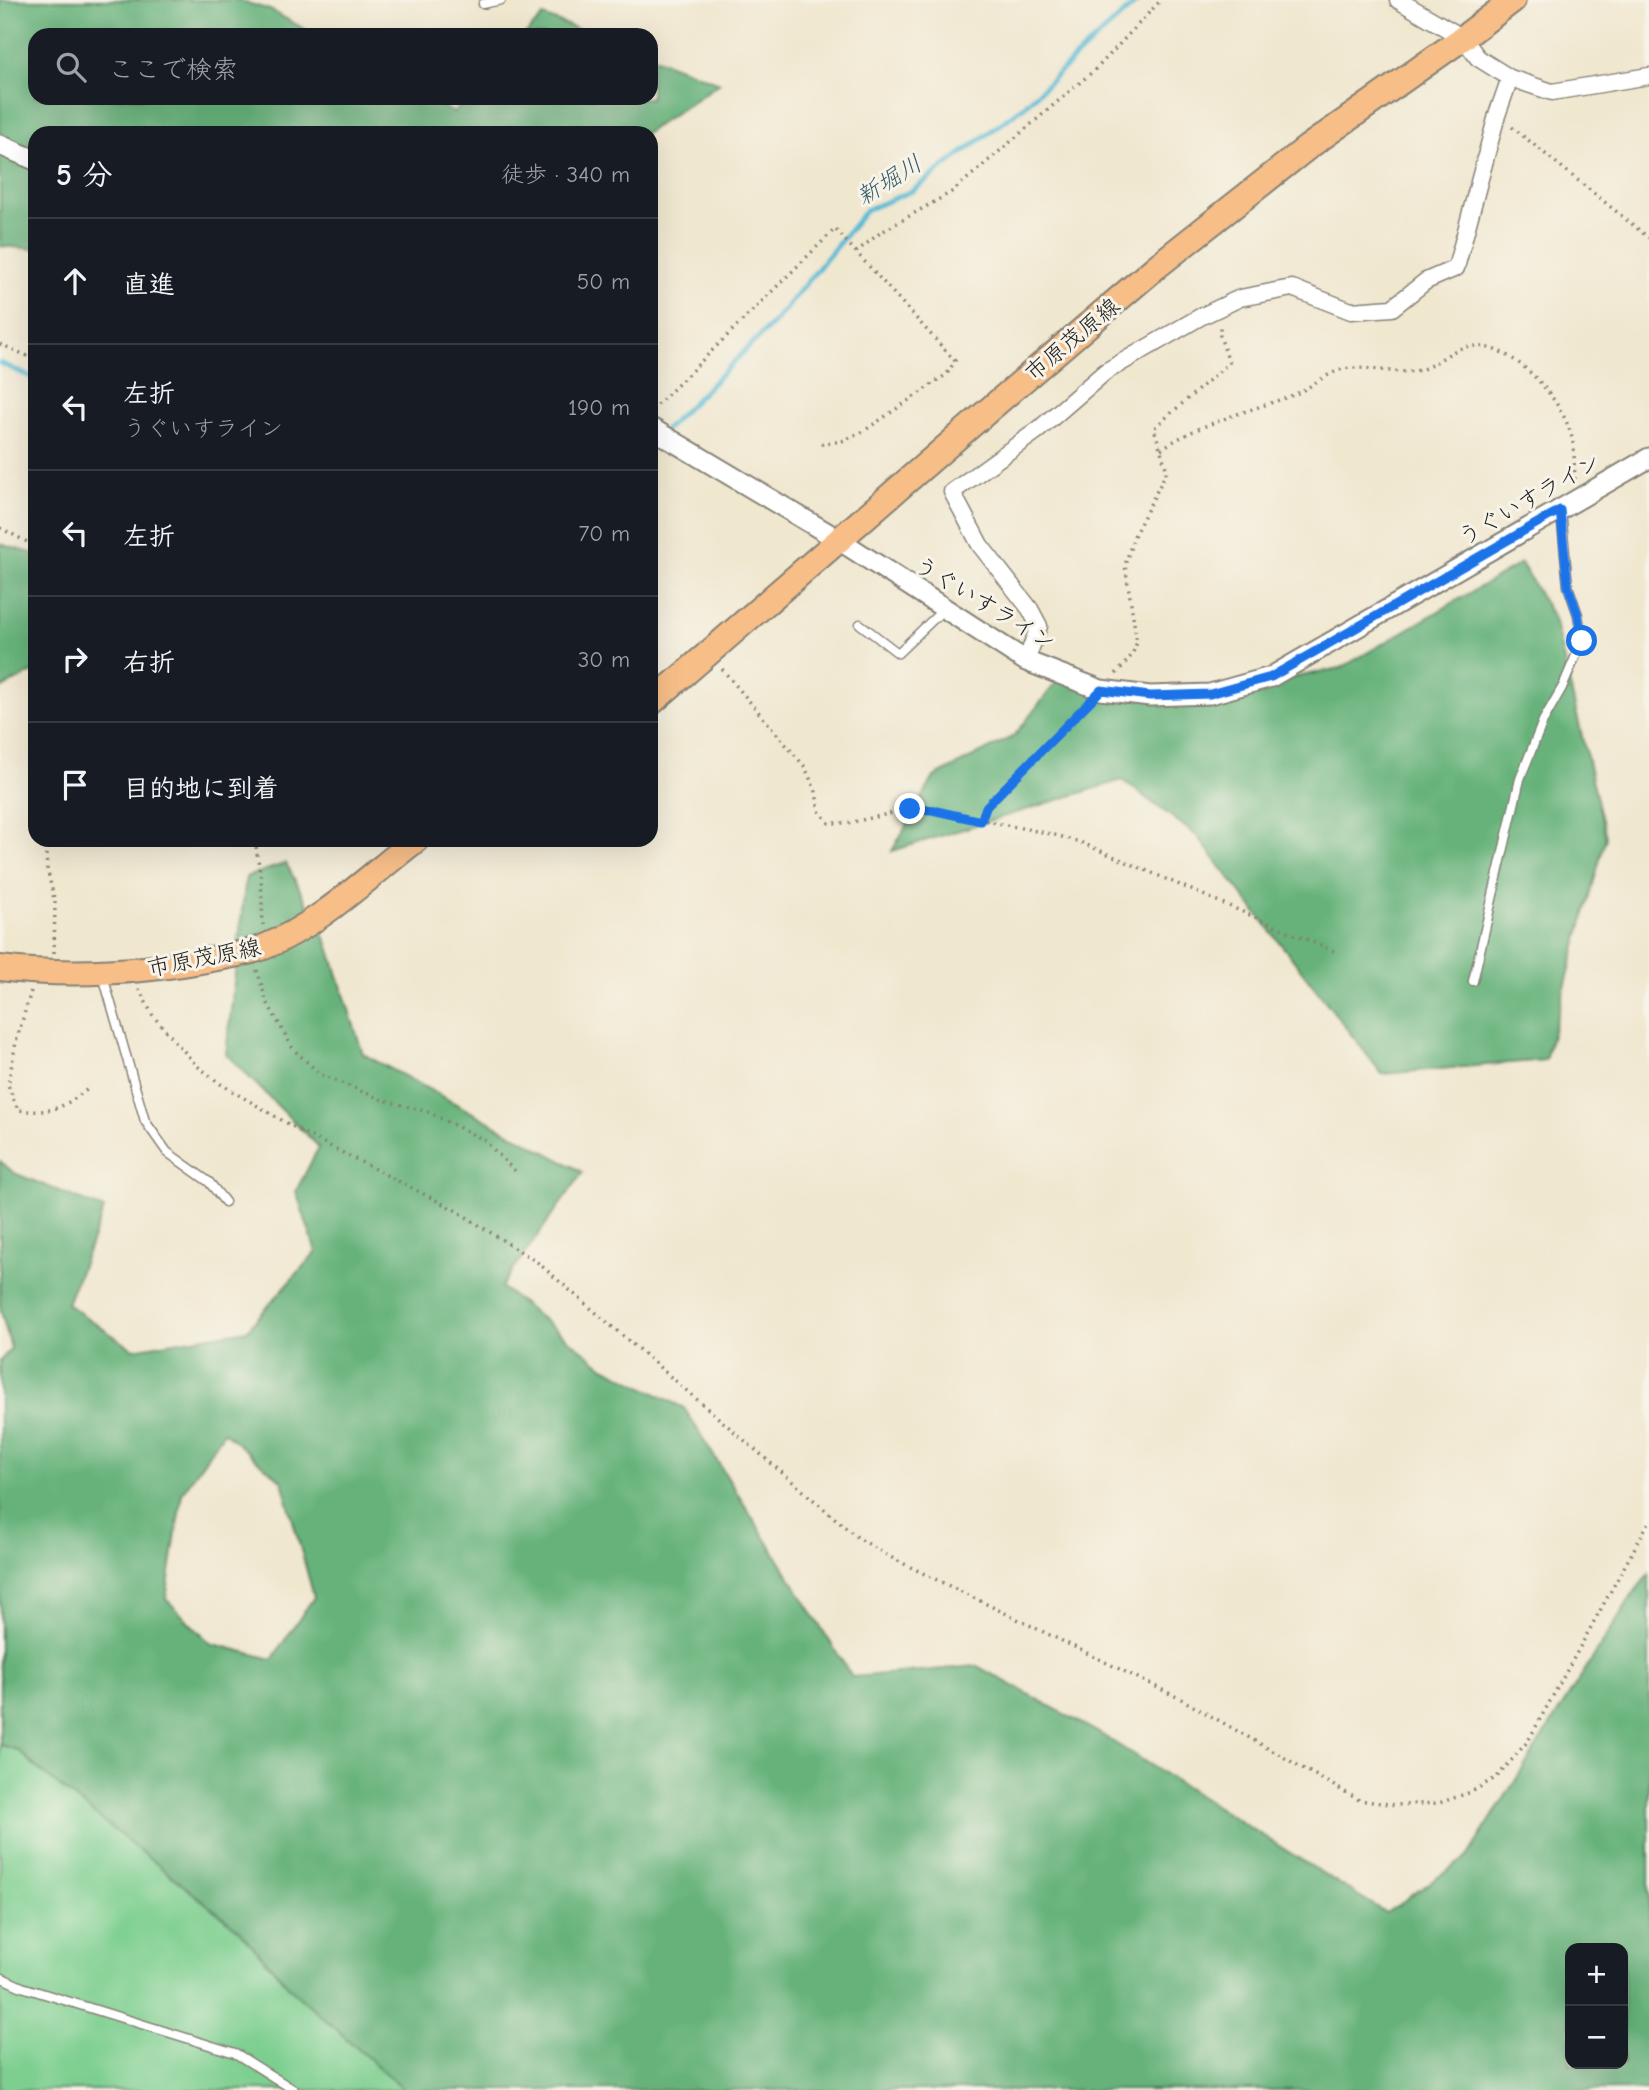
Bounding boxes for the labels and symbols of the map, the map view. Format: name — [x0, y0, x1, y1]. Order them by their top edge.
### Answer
water label: 新堀川 — [851, 149, 927, 211]
street label: 市原茂原線 — [1020, 292, 1125, 387]
street label: うぐいすライン — [1453, 448, 1605, 551]
street label: うぐいすライン — [909, 551, 1060, 656]
route start — [1566, 625, 1597, 656]
route end — [894, 793, 925, 824]
street label: 市原茂原線 — [145, 933, 263, 982]

